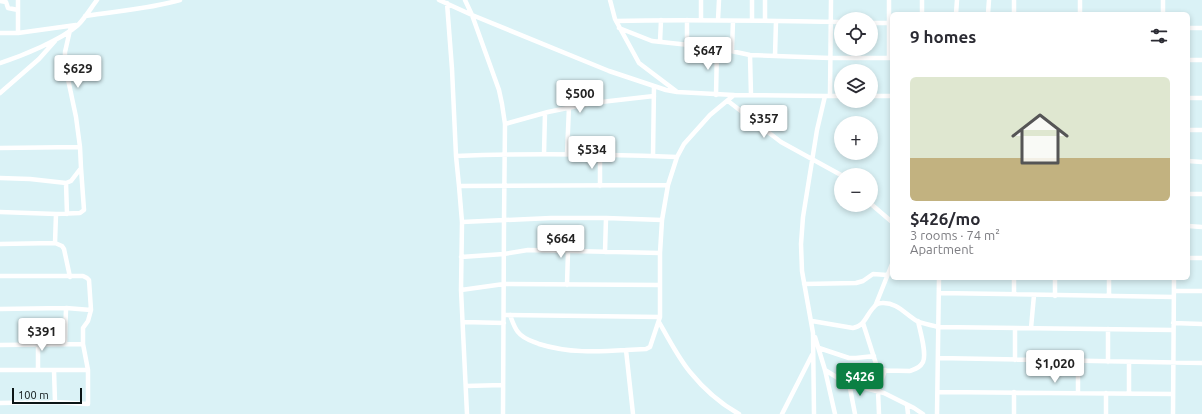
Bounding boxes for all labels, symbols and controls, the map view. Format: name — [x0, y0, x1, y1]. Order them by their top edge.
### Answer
map controls — [834, 12, 878, 212]
button: locate — [834, 12, 878, 56]
icon: filters — [1148, 25, 1170, 47]
text: 9 homes — [910, 27, 976, 46]
pin: $647 — [684, 37, 732, 71]
text: $647 — [693, 43, 723, 57]
pin: $629 — [54, 55, 102, 89]
text: $629 — [63, 61, 93, 75]
button: layers — [834, 64, 878, 108]
pin: $500 — [556, 80, 604, 114]
text: $500 — [565, 86, 595, 100]
icon: home — [1004, 103, 1076, 175]
pin: $357 — [740, 105, 788, 139]
text: $357 — [749, 111, 779, 125]
button: + — [834, 116, 878, 160]
pin: $534 — [568, 136, 616, 170]
text: $534 — [577, 142, 607, 156]
button: − — [834, 168, 878, 212]
text: $426/mo — [910, 209, 980, 228]
pin: $664 — [537, 225, 585, 259]
text: 3 rooms · 74 m² — [910, 228, 1000, 242]
text: $664 — [546, 231, 576, 245]
text: Apartment — [910, 242, 974, 256]
pin: $391 — [18, 318, 66, 352]
text: $391 — [27, 324, 57, 338]
pin: $1,020 — [1022, 350, 1088, 384]
text: $1,020 — [1035, 356, 1075, 370]
pin: $426 — [836, 363, 884, 397]
text: $426 — [845, 369, 875, 383]
scale bar — [12, 386, 82, 405]
text: 100 m — [18, 389, 49, 401]

